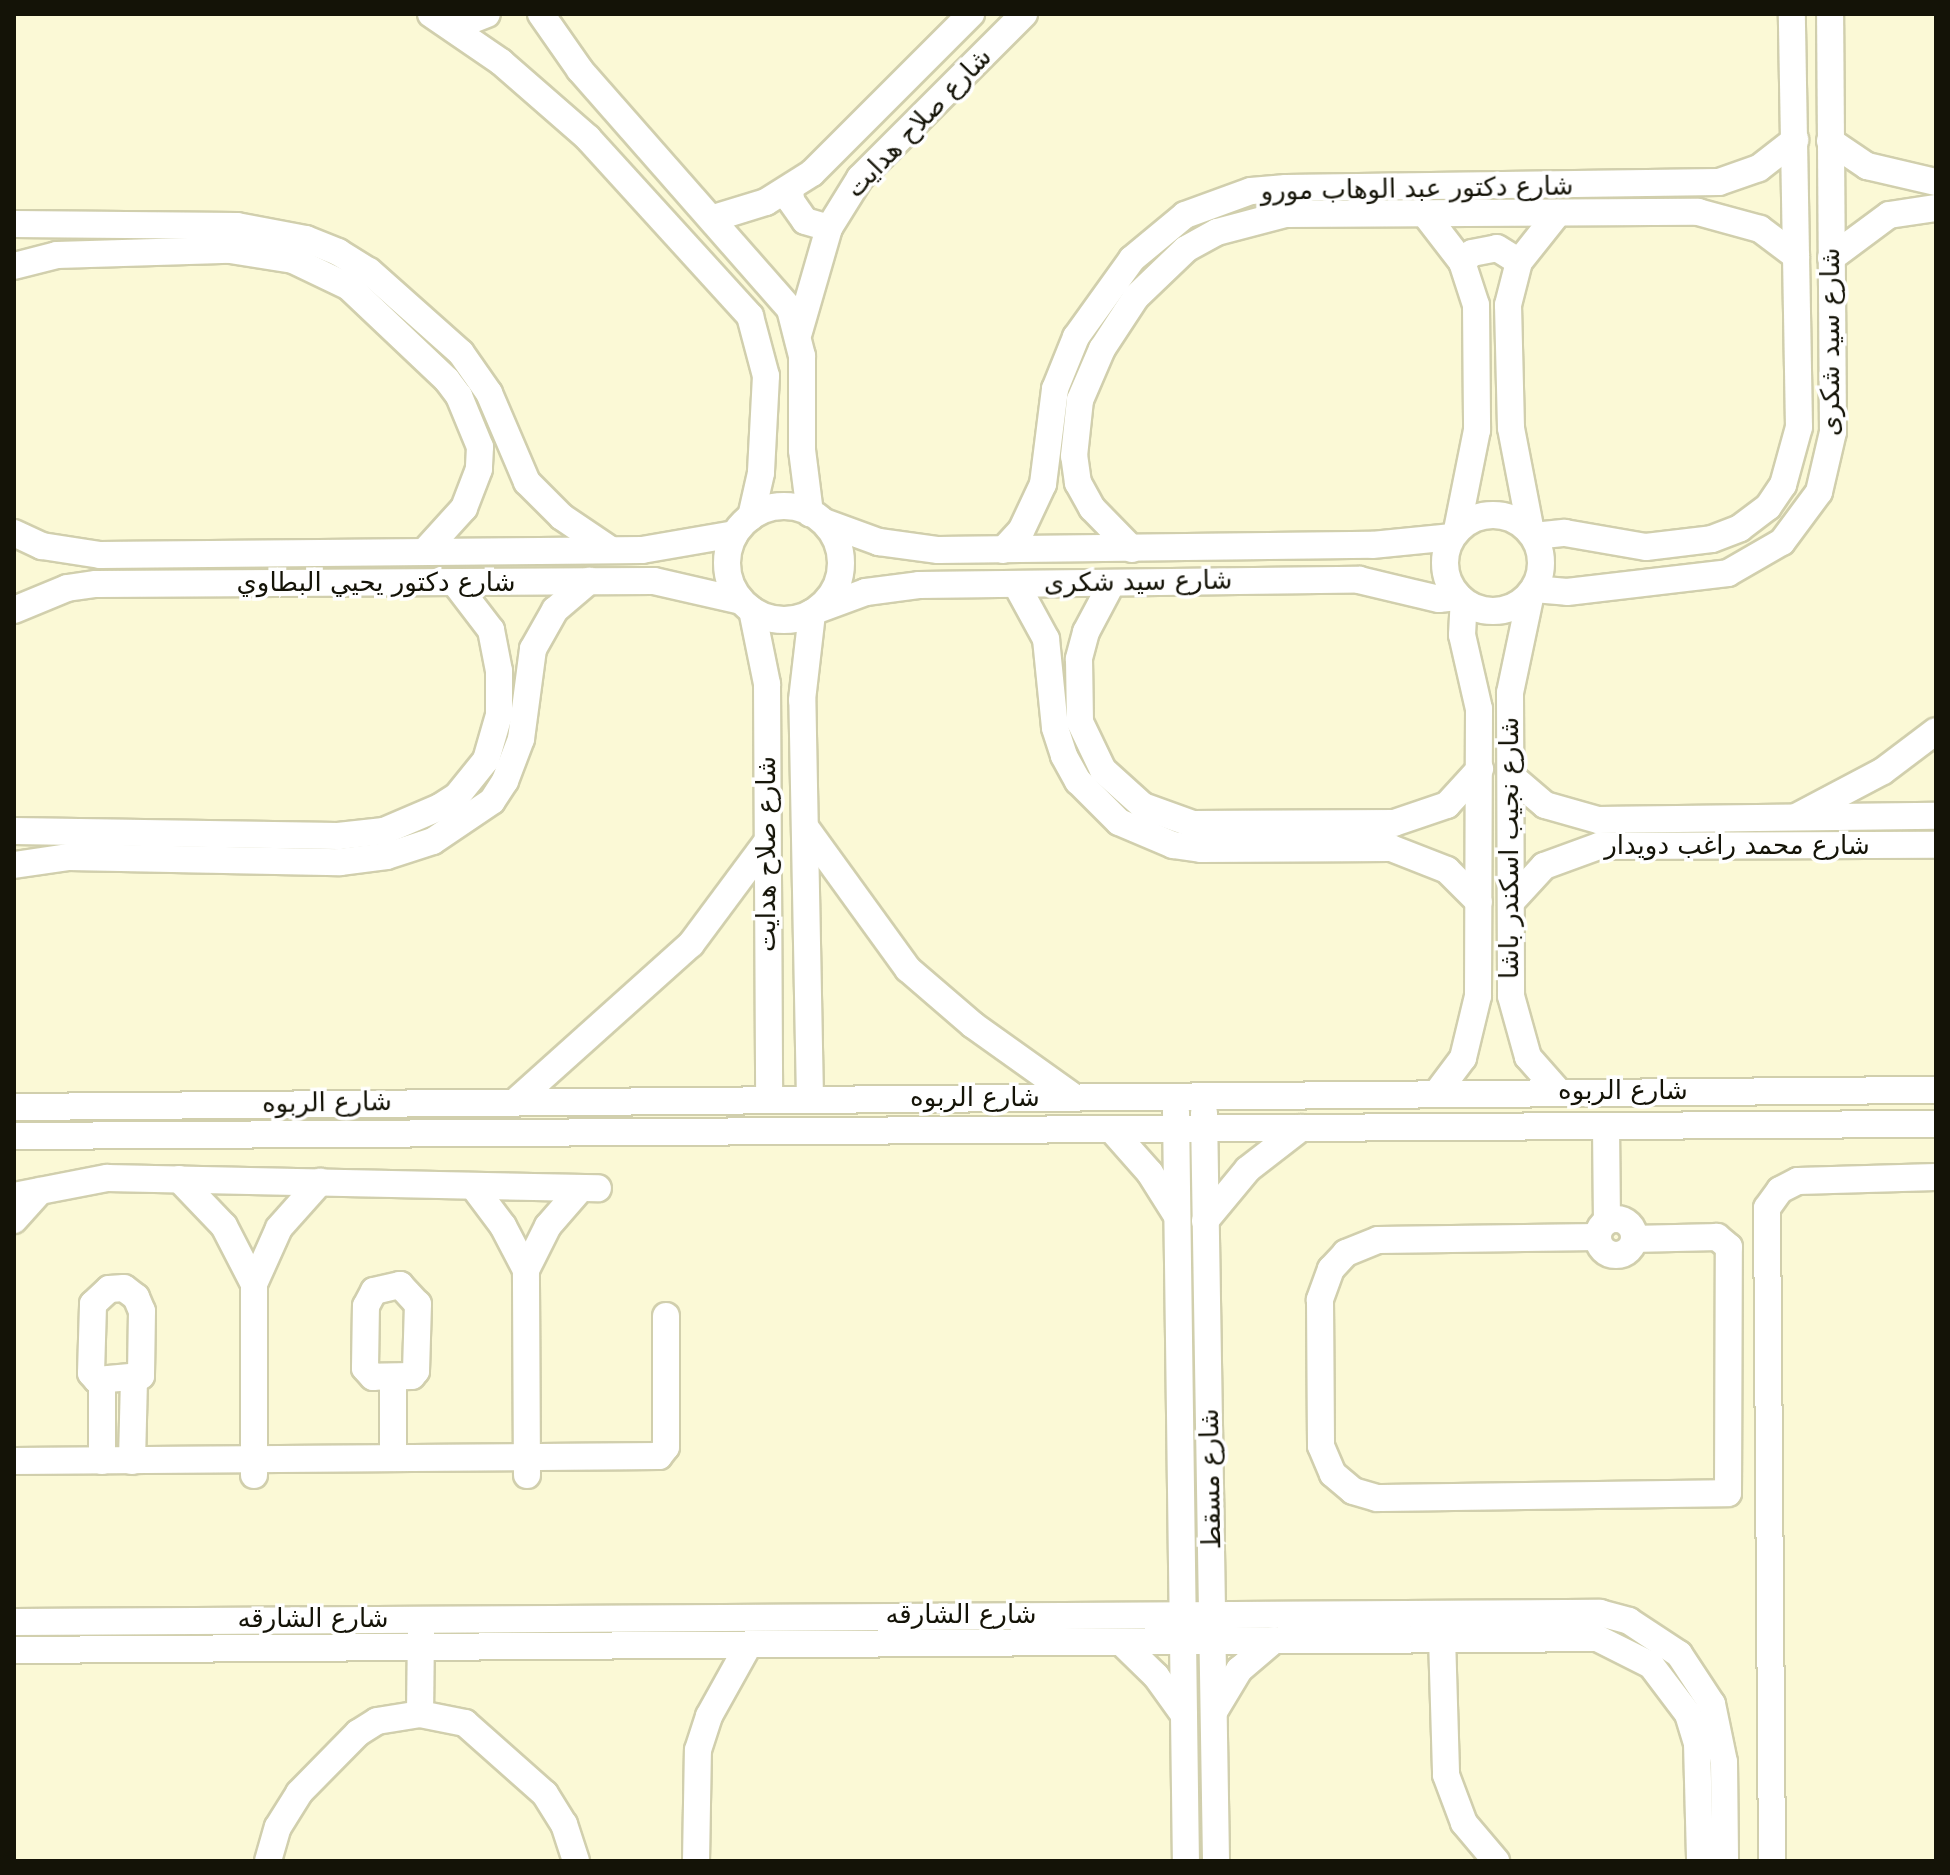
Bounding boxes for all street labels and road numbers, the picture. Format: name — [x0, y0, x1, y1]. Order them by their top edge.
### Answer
street label: شارع صلاح هدايت — [840, 42, 998, 204]
street label: شارع دكتور عبد الوهاب مورو — [1260, 171, 1574, 207]
street label: شارع سيد شكرى — [1815, 248, 1847, 436]
street label: شارع سيد شكرى — [1044, 565, 1232, 599]
street label: شارع دكتور يحيي البطاوي — [236, 567, 516, 599]
street label: شارع نجيب اسكندر باشا — [1494, 717, 1526, 979]
street label: شارع صلاح هدايت — [751, 756, 783, 952]
street label: شارع محمد راغب دويدار — [1604, 830, 1870, 862]
street label: شارع الربوه — [1558, 1075, 1688, 1107]
street label: شارع الربوه — [910, 1082, 1040, 1114]
street label: شارع الربوه — [262, 1086, 392, 1120]
street label: شارع مسقط — [1194, 1408, 1228, 1550]
street label: شارع الشارقه — [885, 1599, 1037, 1631]
street label: شارع الشارقه — [237, 1603, 389, 1635]

